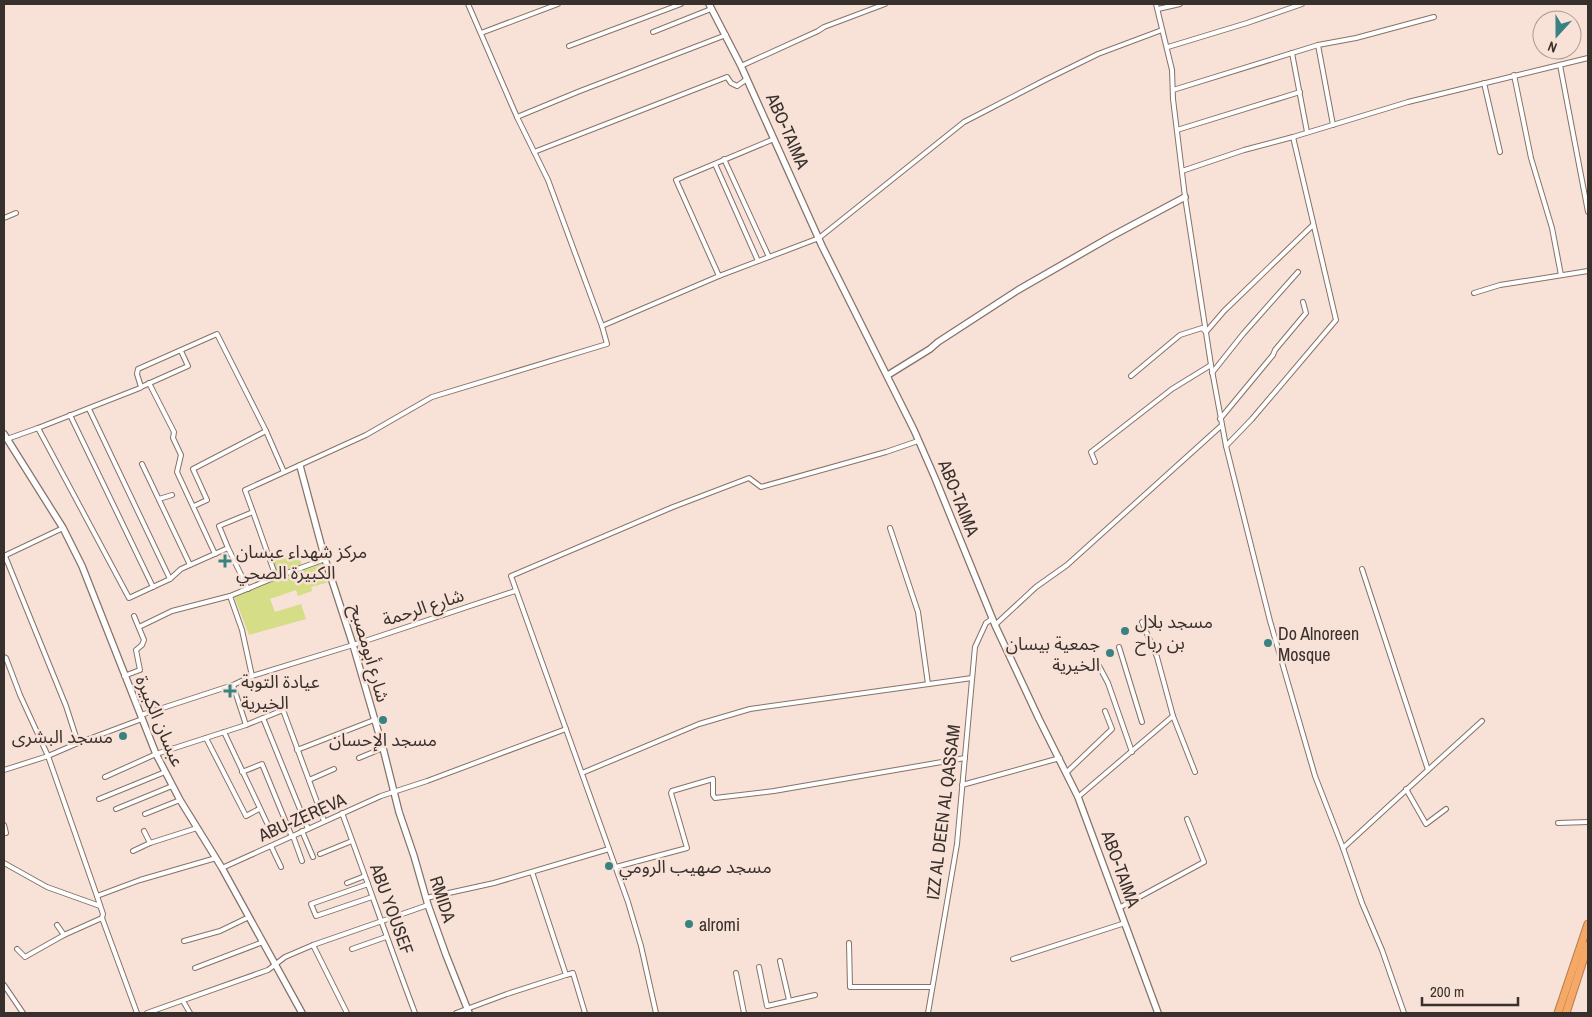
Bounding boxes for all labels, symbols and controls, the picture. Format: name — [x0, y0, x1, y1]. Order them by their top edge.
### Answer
north arrow — [1532, 10, 1582, 60]
text: N — [1545, 37, 1559, 57]
street label: ABO-TAIMA — [760, 88, 816, 173]
street label: ABO-TAIMA — [932, 455, 986, 540]
place label: مركز شهداء عبسان الكبيرة الصحي — [236, 539, 367, 586]
marker: مركز شهداء عبسان الكبيرة الصحي — [218, 554, 232, 568]
street label: شارع الرحمة — [379, 582, 468, 634]
street label: شارع أبومصبح — [342, 601, 396, 706]
place label: مسجد بلال بن رباح — [1135, 609, 1213, 656]
place label: Do Alnoreen Mosque — [1278, 621, 1359, 667]
marker: مسجد بلال بن رباح — [1119, 625, 1131, 637]
place label: جمعية بيسان الخيرية — [1006, 631, 1100, 677]
marker: Do Alnoreen Mosque — [1262, 637, 1274, 649]
marker: جمعية بيسان الخيرية — [1104, 647, 1116, 659]
place label: عيادة التوبة الخيرية — [241, 669, 320, 715]
street label: عبسان الكبيرة — [130, 672, 190, 770]
marker: عيادة التوبة الخيرية — [223, 684, 237, 698]
marker: مسجد الإحسان — [377, 714, 389, 726]
street label: IZZ AL DEEN AL QASSAM — [920, 723, 966, 901]
place label: مسجد البشرى — [12, 724, 113, 749]
place label: مسجد الإحسان — [329, 727, 437, 752]
marker: مسجد البشرى — [117, 730, 129, 742]
street label: ABU-ZEREVA — [253, 787, 350, 848]
street label: ABO-TAIMA — [1095, 826, 1146, 911]
place label: مسجد صهيب الرومي — [619, 854, 772, 880]
street label: ABU YOUSEF — [364, 859, 420, 958]
marker: مسجد صهيب الرومي — [603, 860, 615, 872]
street label: RMIDA — [424, 873, 462, 926]
place label: alromi — [699, 912, 740, 937]
marker: alromi — [683, 918, 695, 930]
scale bar — [1422, 974, 1518, 1006]
text: 200 m — [1430, 981, 1464, 1002]

